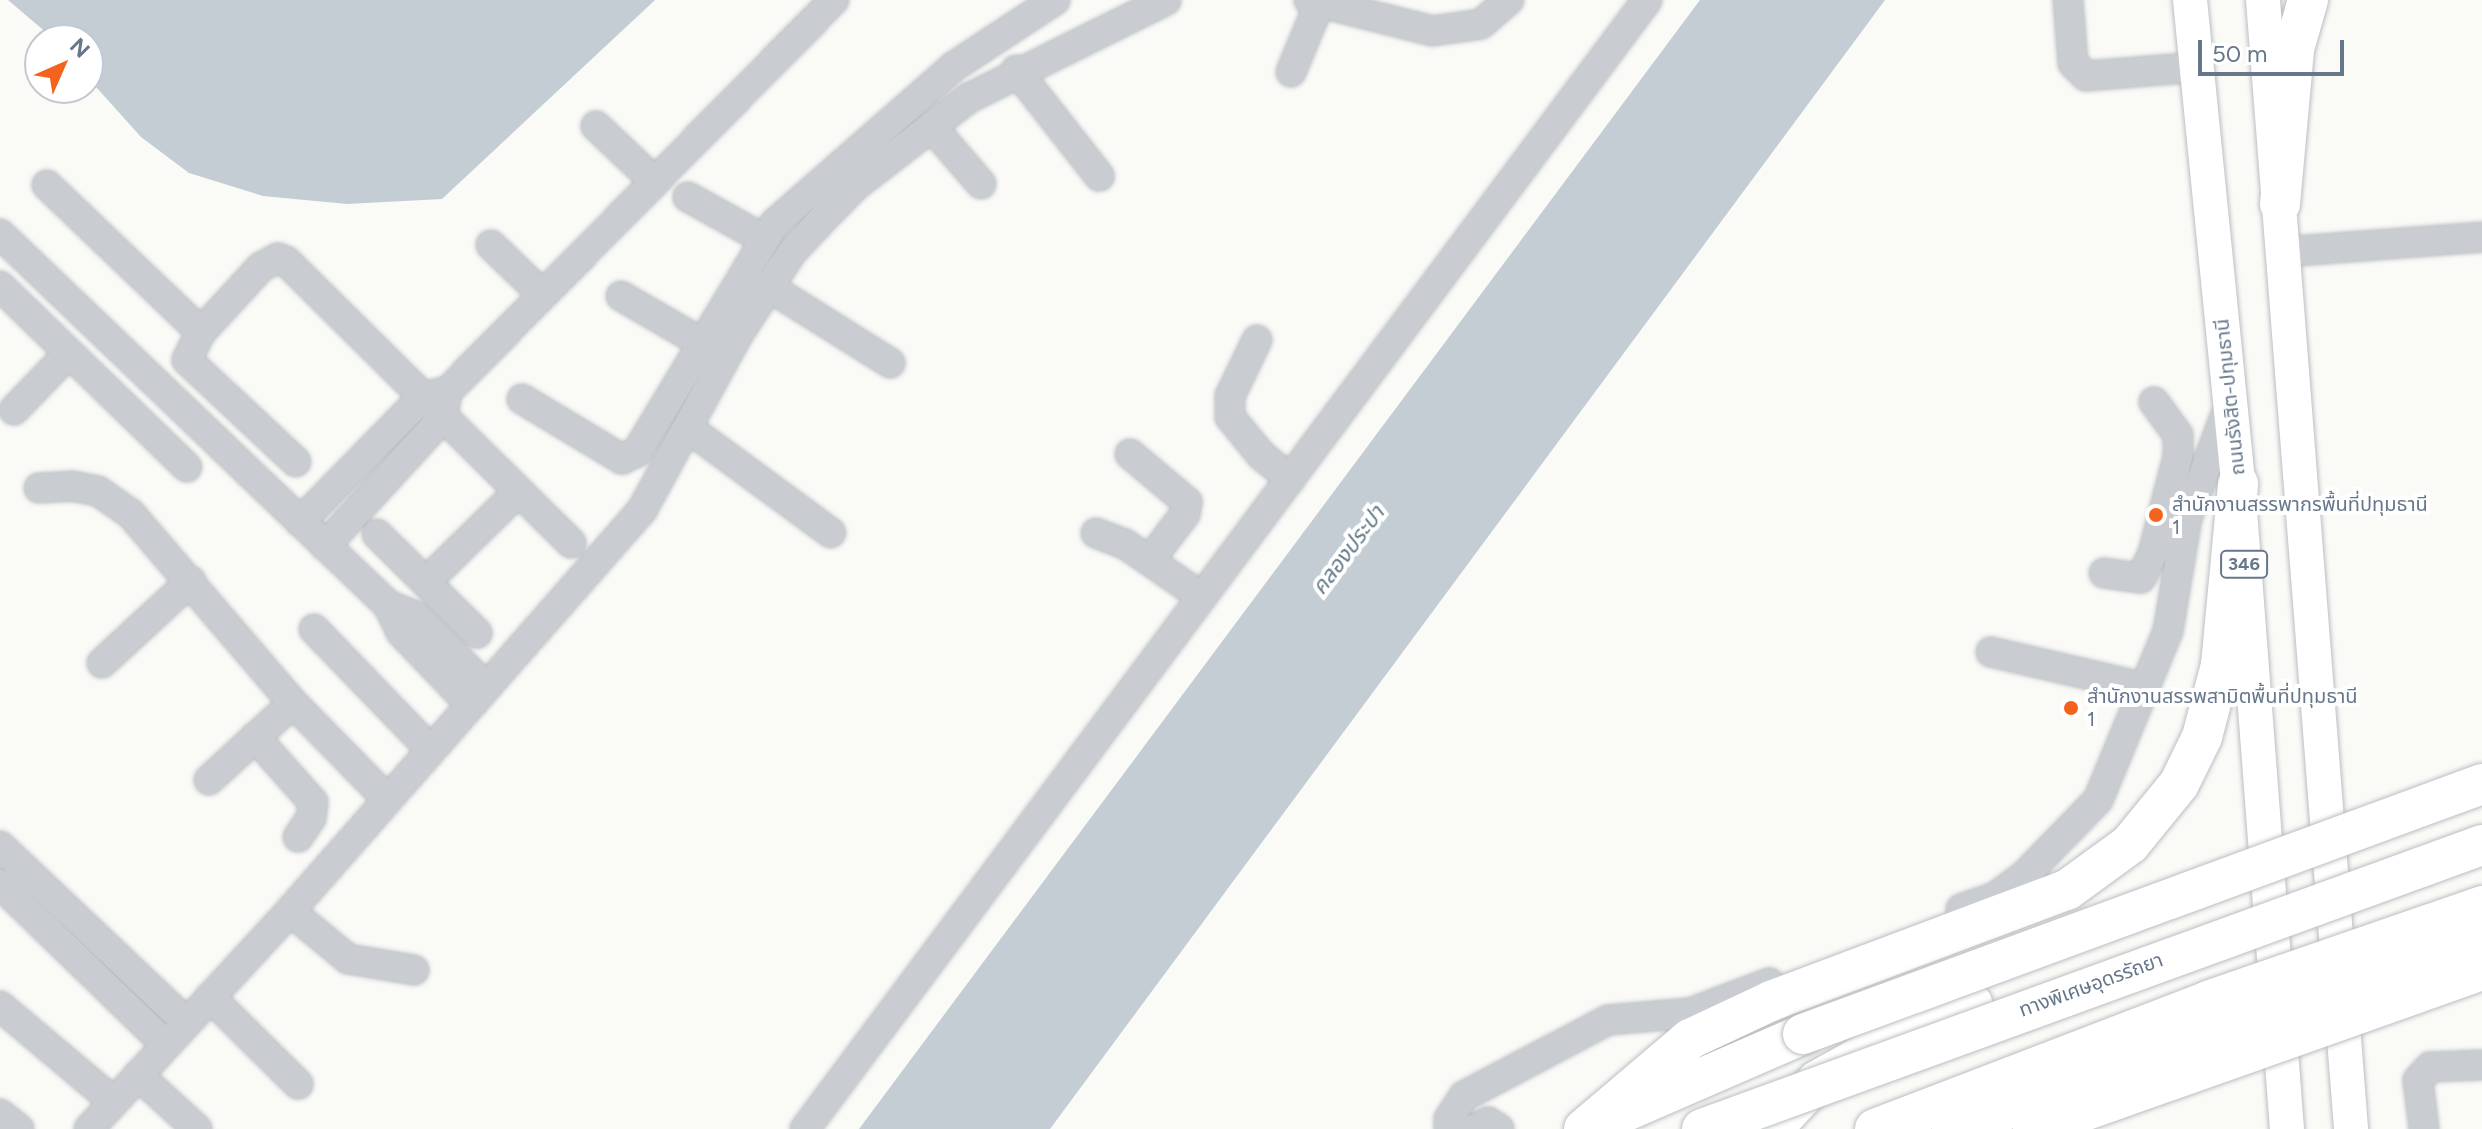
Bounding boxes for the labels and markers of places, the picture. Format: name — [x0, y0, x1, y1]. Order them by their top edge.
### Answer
place label: สำนักงานสรรพากรพื้นที่ปทุมธานี 1 — [2172, 492, 2428, 539]
marker: สำนักงานสรรพากรพื้นที่ปทุมธานี 1 — [2147, 506, 2165, 524]
place label: สำนักงานสรรพสามิตพื้นที่ปทุมธานี 1 — [2087, 684, 2358, 731]
marker: สำนักงานสรรพสามิตพื้นที่ปทุมธานี 1 — [2062, 699, 2080, 717]

